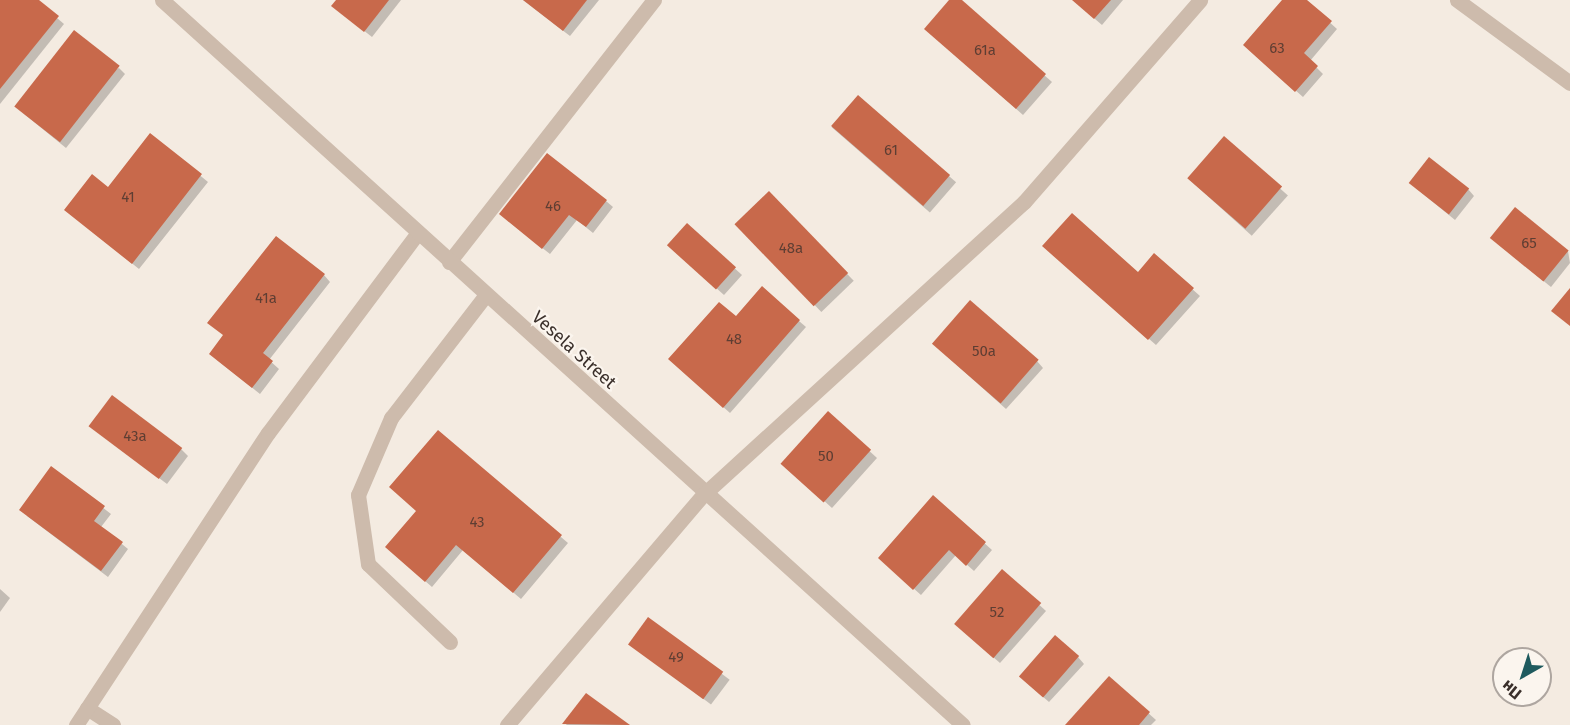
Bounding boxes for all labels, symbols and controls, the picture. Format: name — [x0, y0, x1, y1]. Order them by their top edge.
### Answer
house number: 63 — [1269, 40, 1285, 58]
house number: 61а — [974, 42, 996, 60]
house number: 61 — [884, 142, 898, 160]
house number: 41 — [121, 189, 135, 207]
house number: 46 — [545, 198, 561, 216]
house number: 65 — [1521, 235, 1537, 253]
house number: 48а — [779, 240, 803, 258]
house number: 41а — [255, 290, 277, 308]
street label: Vesela Street — [527, 306, 621, 394]
house number: 48 — [726, 331, 742, 349]
house number: 50а — [972, 343, 996, 361]
house number: 43а — [123, 428, 147, 446]
house number: 50 — [818, 448, 834, 466]
house number: 43 — [469, 514, 485, 532]
house number: 52 — [990, 604, 1004, 622]
north arrow — [1492, 647, 1552, 707]
house number: 49 — [668, 649, 684, 667]
text: Пн — [1498, 676, 1525, 704]

